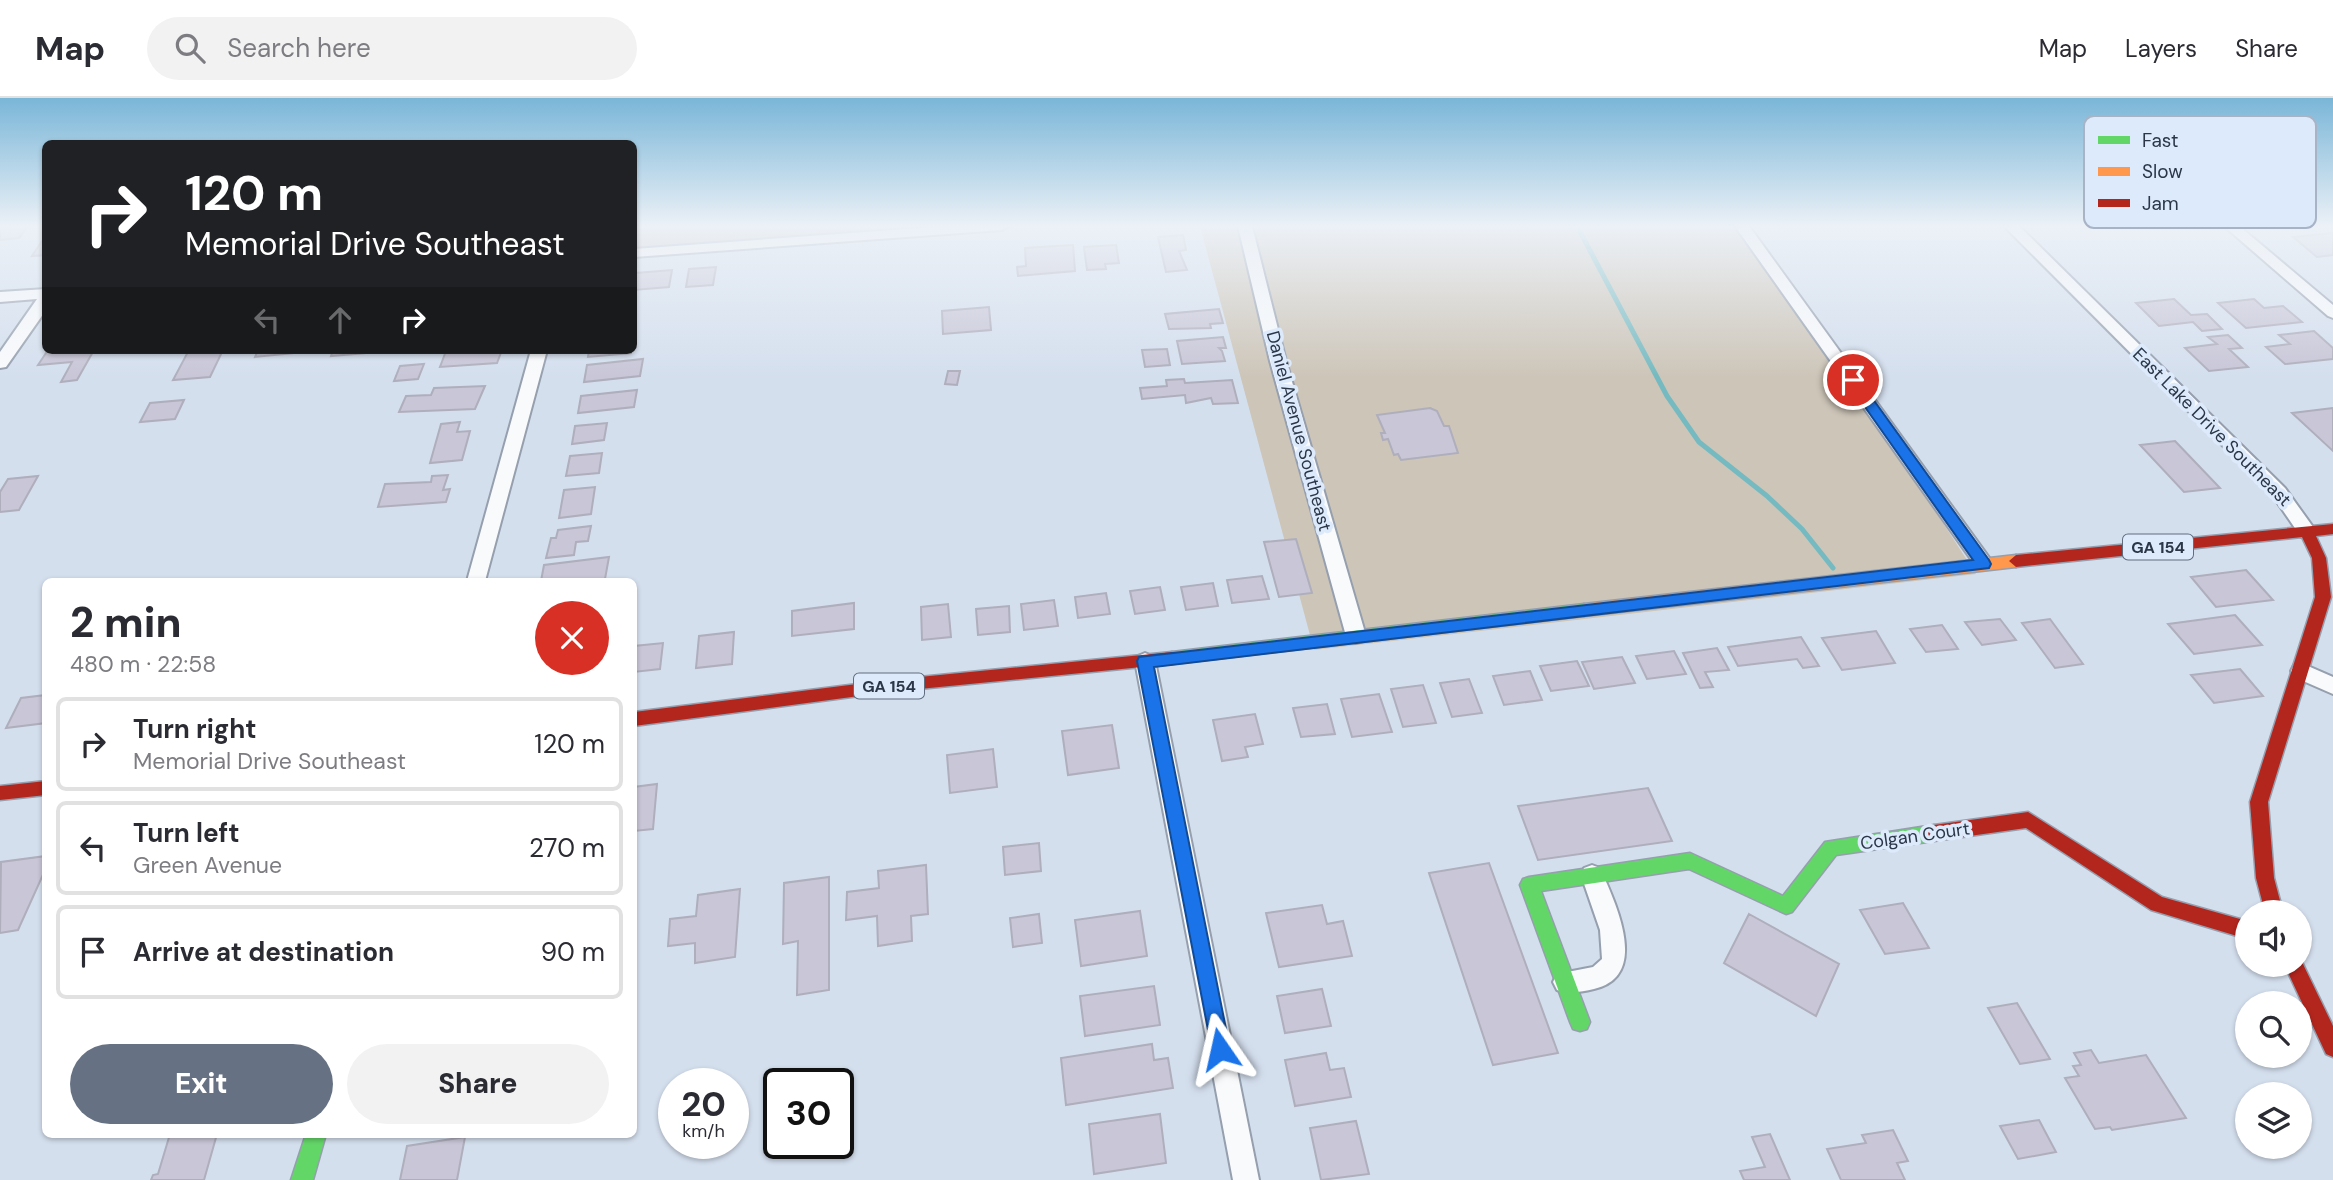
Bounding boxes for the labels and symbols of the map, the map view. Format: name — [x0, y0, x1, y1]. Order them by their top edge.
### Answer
legend — [2084, 116, 2316, 228]
text: Fast — [2142, 128, 2178, 153]
text: Slow — [2142, 159, 2183, 184]
text: Jam — [2142, 191, 2179, 216]
street label: Daniel Avenue Southeast — [1261, 328, 1337, 534]
street label: East Lake Drive Southeast — [2127, 342, 2297, 512]
pin — [1823, 350, 1883, 410]
road number: GA 154 — [2123, 534, 2193, 560]
road number: GA 154 — [854, 674, 924, 698]
street label: Colgan Court — [1859, 816, 1971, 856]
position arrow — [1183, 1012, 1257, 1086]
speed limit sign: 30 — [763, 1068, 854, 1159]

